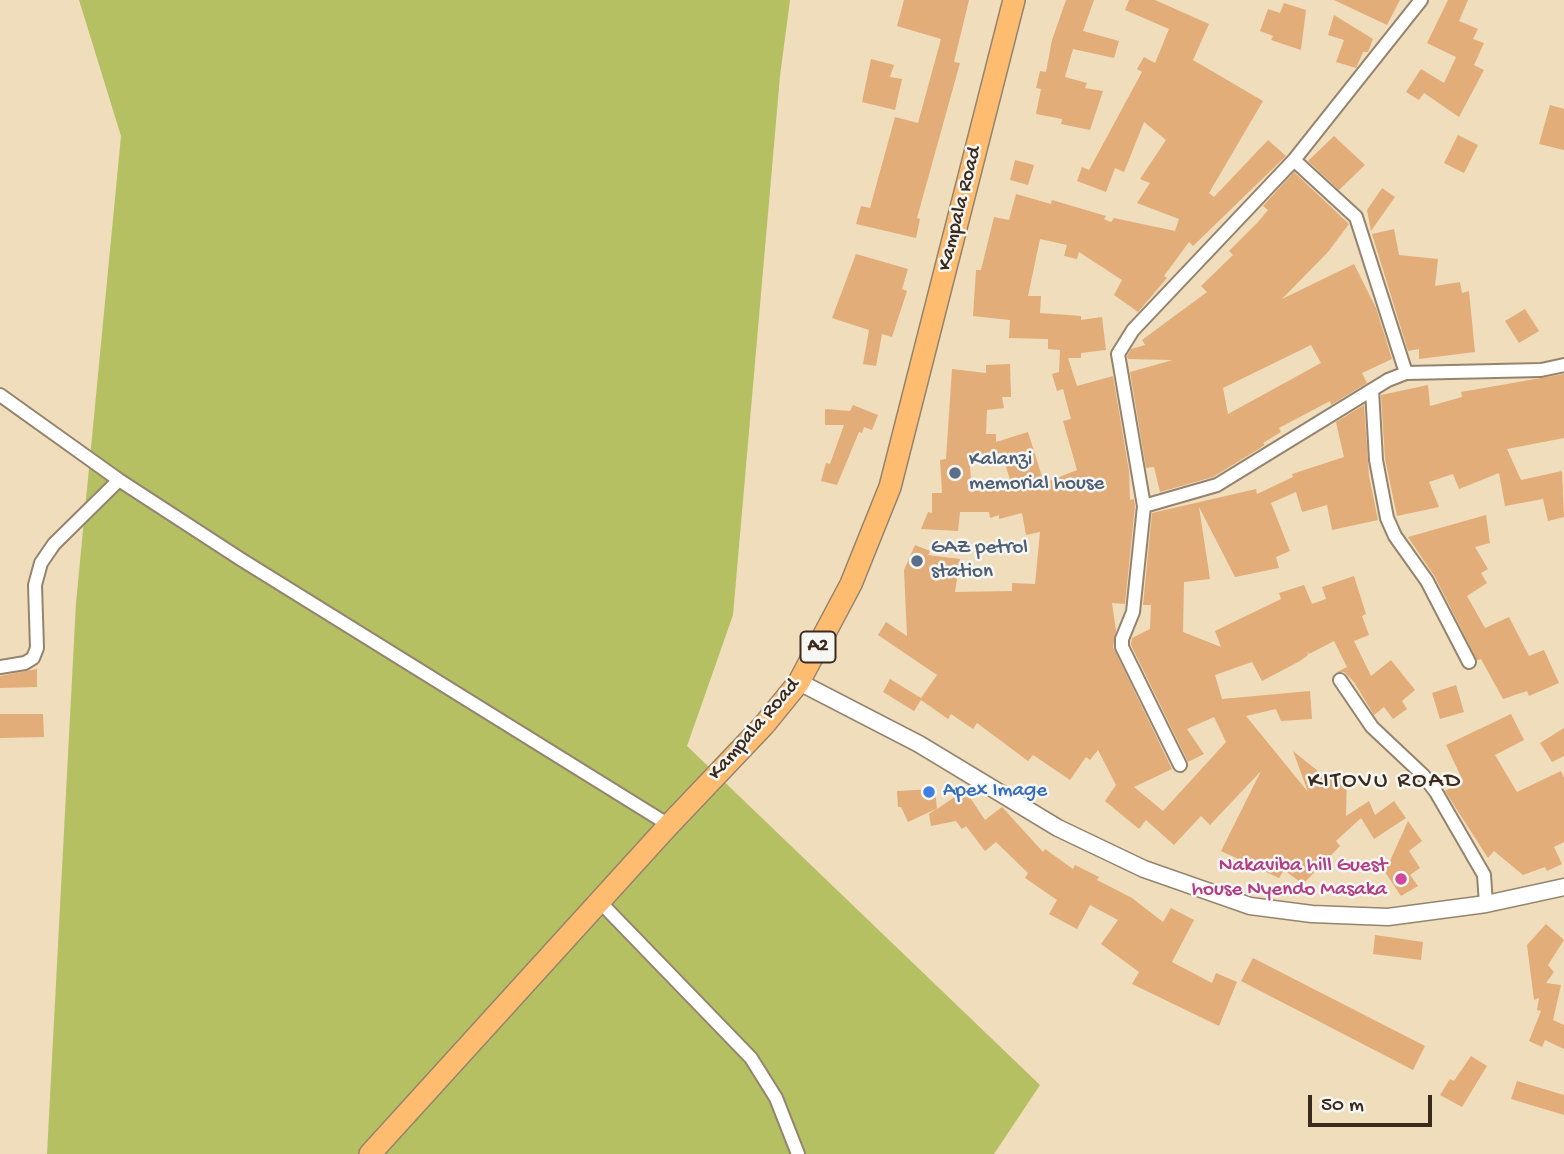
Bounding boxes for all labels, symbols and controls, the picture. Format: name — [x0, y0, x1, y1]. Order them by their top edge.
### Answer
street label: Kampala Road — [933, 144, 989, 274]
place label: Kalanzi memorial house — [969, 448, 1104, 498]
marker: Kalanzi memorial house — [947, 465, 963, 481]
place label: GAZ petrol station — [931, 536, 1028, 586]
marker: GAZ petrol station — [909, 553, 925, 569]
road number: A2 — [800, 632, 836, 662]
street label: Kampala Road — [704, 674, 806, 786]
district label: KITOVU ROAD — [1309, 768, 1461, 796]
place label: Apex Image — [943, 779, 1047, 805]
marker: Apex Image — [921, 784, 937, 800]
place label: Nakaviba hill Guest house Nyendo Masaka — [1192, 854, 1387, 904]
marker: Nakaviba hill Guest house Nyendo Masaka — [1393, 871, 1409, 887]
scale bar — [1312, 1080, 1436, 1124]
text: 50 m — [1321, 1094, 1364, 1119]

